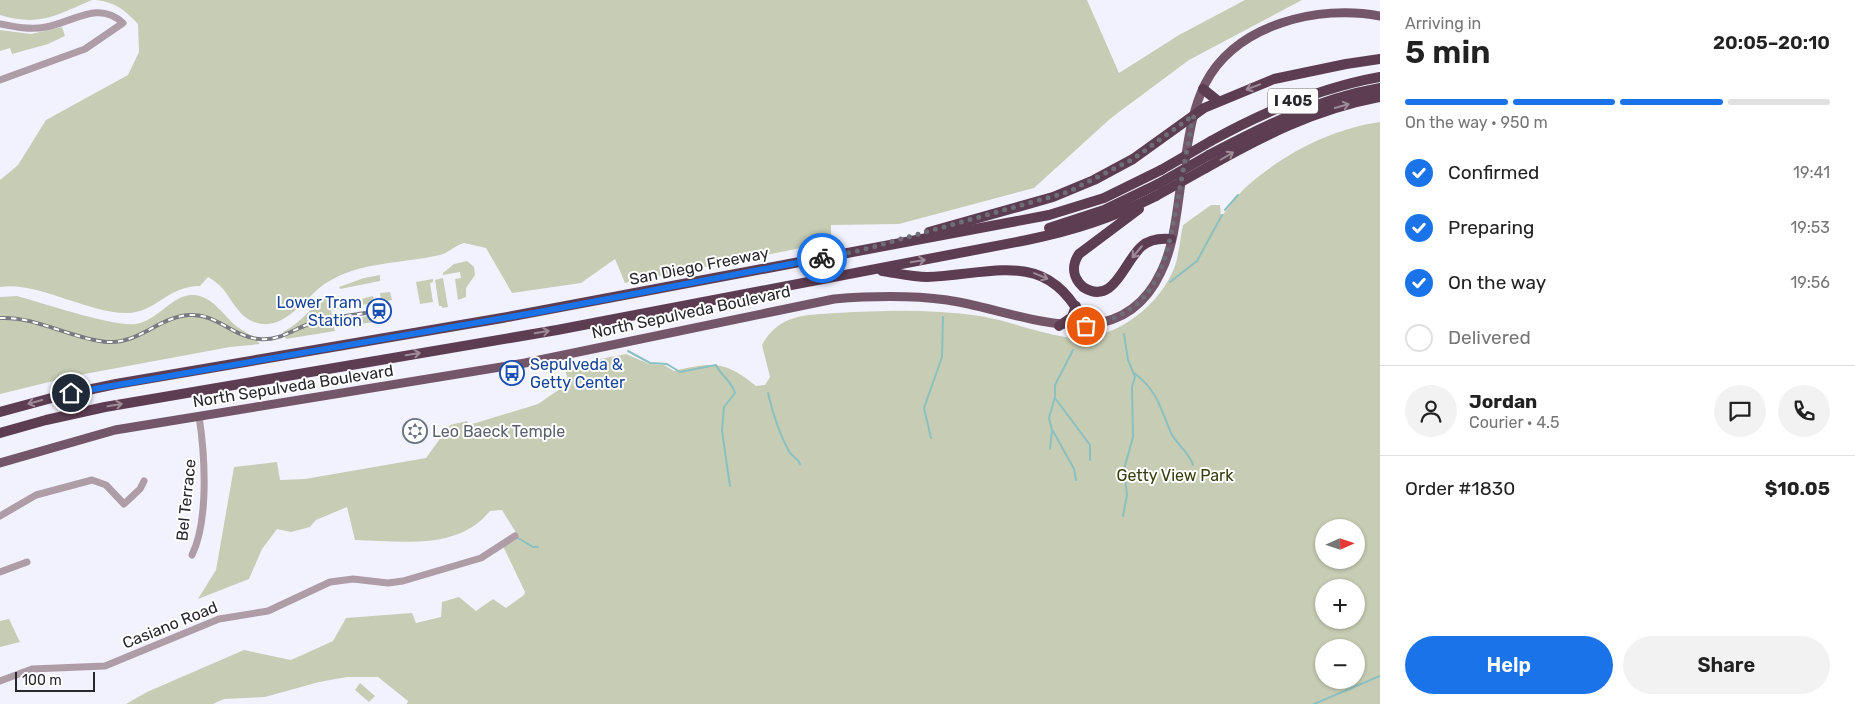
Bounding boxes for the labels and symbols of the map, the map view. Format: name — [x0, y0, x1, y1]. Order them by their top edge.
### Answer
one-way arrow — [1246, 83, 1261, 92]
road number: I 405 — [1268, 88, 1318, 114]
one-way arrow — [1334, 100, 1350, 110]
one-way arrow — [1220, 151, 1235, 161]
courier — [797, 233, 847, 283]
street label: San Diego Freeway — [628, 243, 771, 289]
one-way arrow — [1132, 245, 1143, 258]
one-way arrow — [909, 256, 925, 266]
one-way arrow — [1033, 272, 1048, 281]
street label: North Sepulveda Boulevard — [590, 282, 792, 342]
place label: Lower Tram Station — [276, 293, 362, 330]
station icon: Lower Tram Station — [366, 298, 392, 324]
pin — [1065, 305, 1107, 347]
one-way arrow — [534, 326, 550, 336]
one-way arrow — [405, 349, 421, 359]
place label: Sepulveda & Getty Center — [530, 355, 625, 392]
bus stop icon: Sepulveda & Getty Center — [499, 360, 525, 386]
street label: North Sepulveda Boulevard — [191, 361, 395, 411]
pin — [50, 372, 92, 414]
one-way arrow — [27, 398, 43, 407]
one-way arrow — [107, 399, 123, 409]
synagogue icon: Leo Baeck Temple — [402, 418, 428, 444]
place label: Leo Baeck Temple — [432, 422, 565, 441]
street label: Bel Terrace — [172, 458, 200, 542]
park label: Getty View Park — [1117, 466, 1234, 485]
north arrow — [1315, 519, 1365, 569]
street label: Casiano Road — [120, 597, 220, 653]
scale bar — [15, 669, 95, 692]

